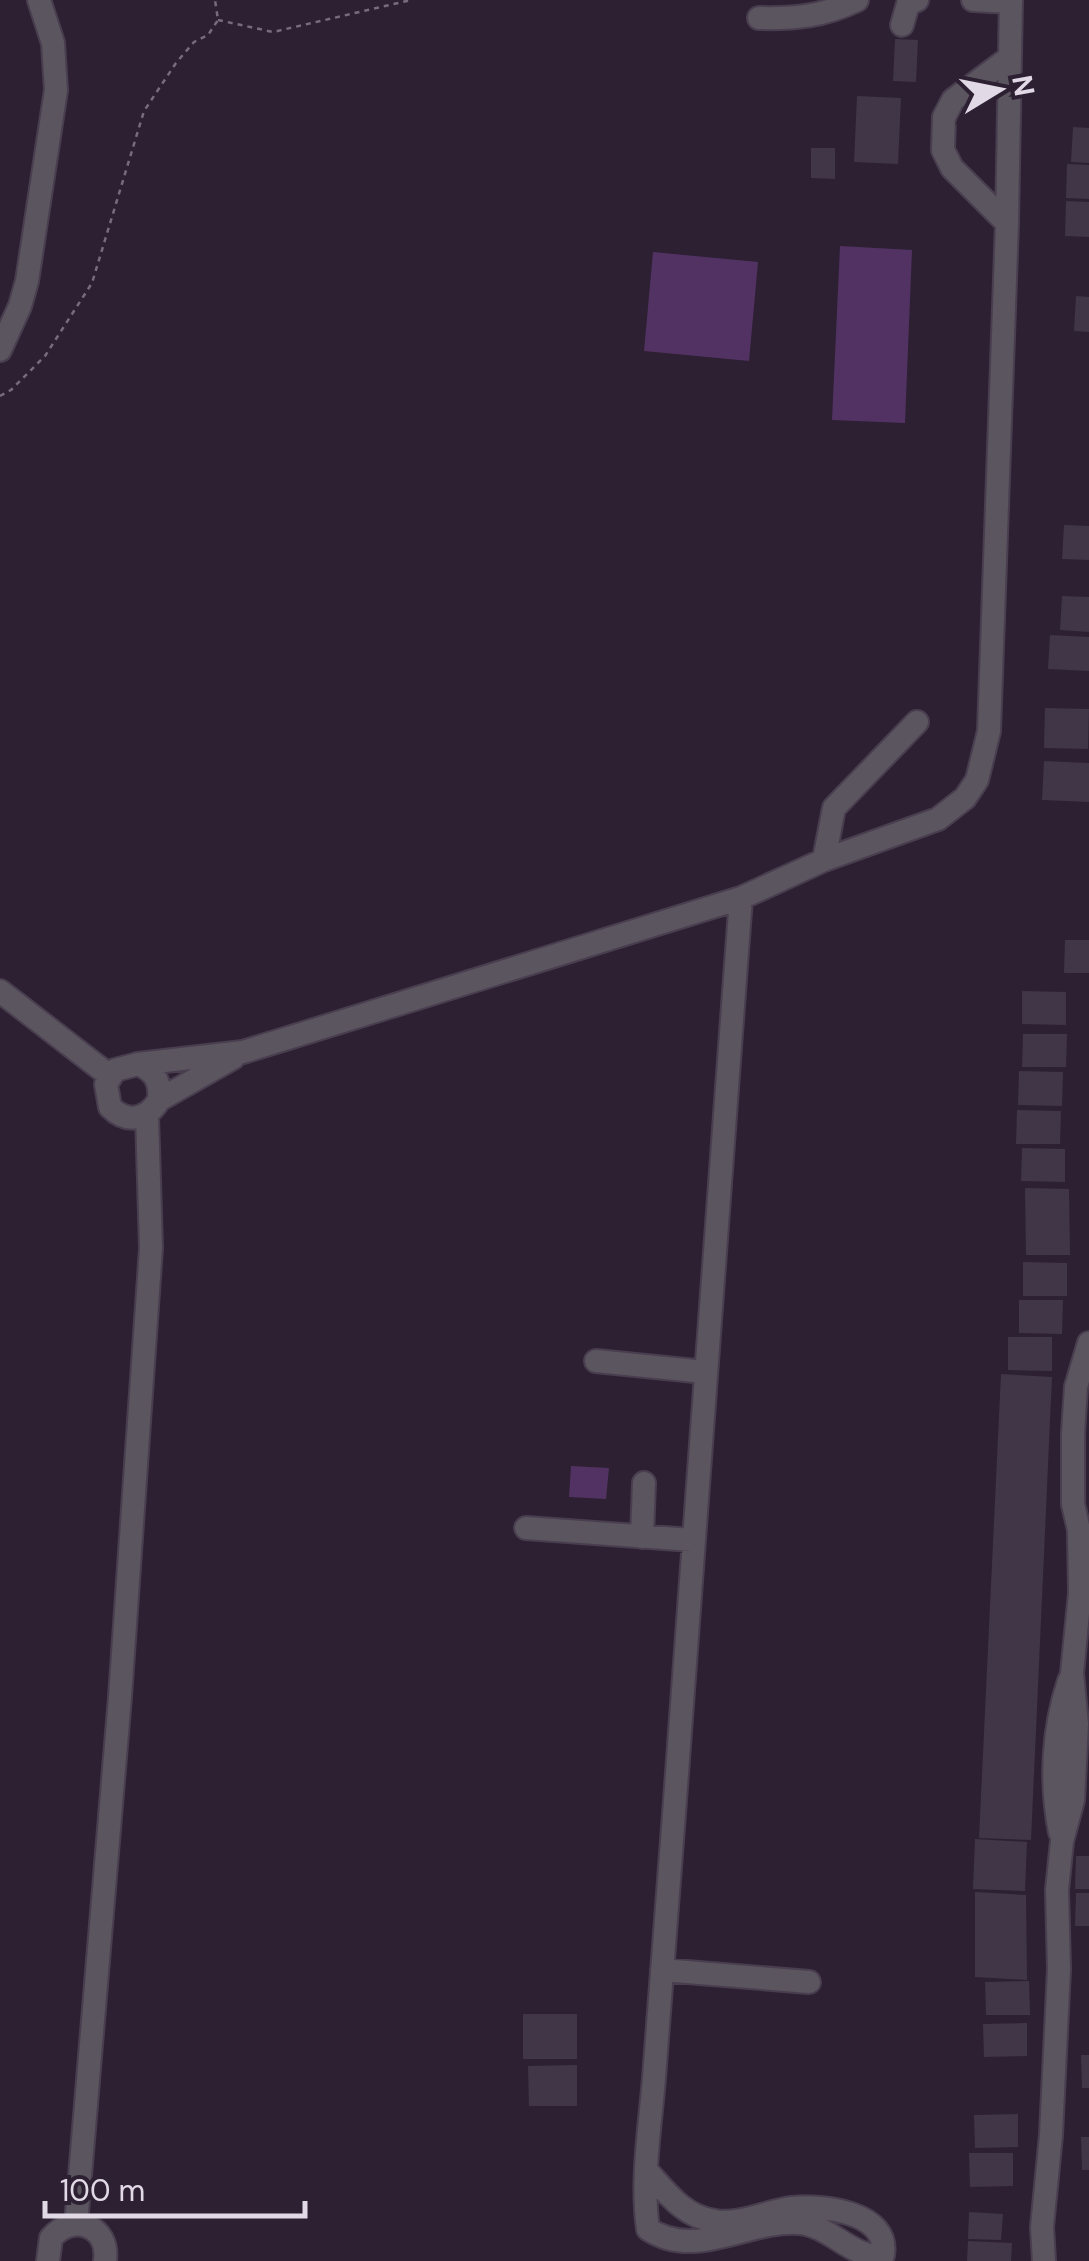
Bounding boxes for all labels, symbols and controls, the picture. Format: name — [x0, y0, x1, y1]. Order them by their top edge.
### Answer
north arrow — [949, 40, 1049, 140]
text: N — [1003, 72, 1043, 99]
scale bar — [45, 2156, 305, 2218]
text: 100 m — [60, 2171, 145, 2210]

